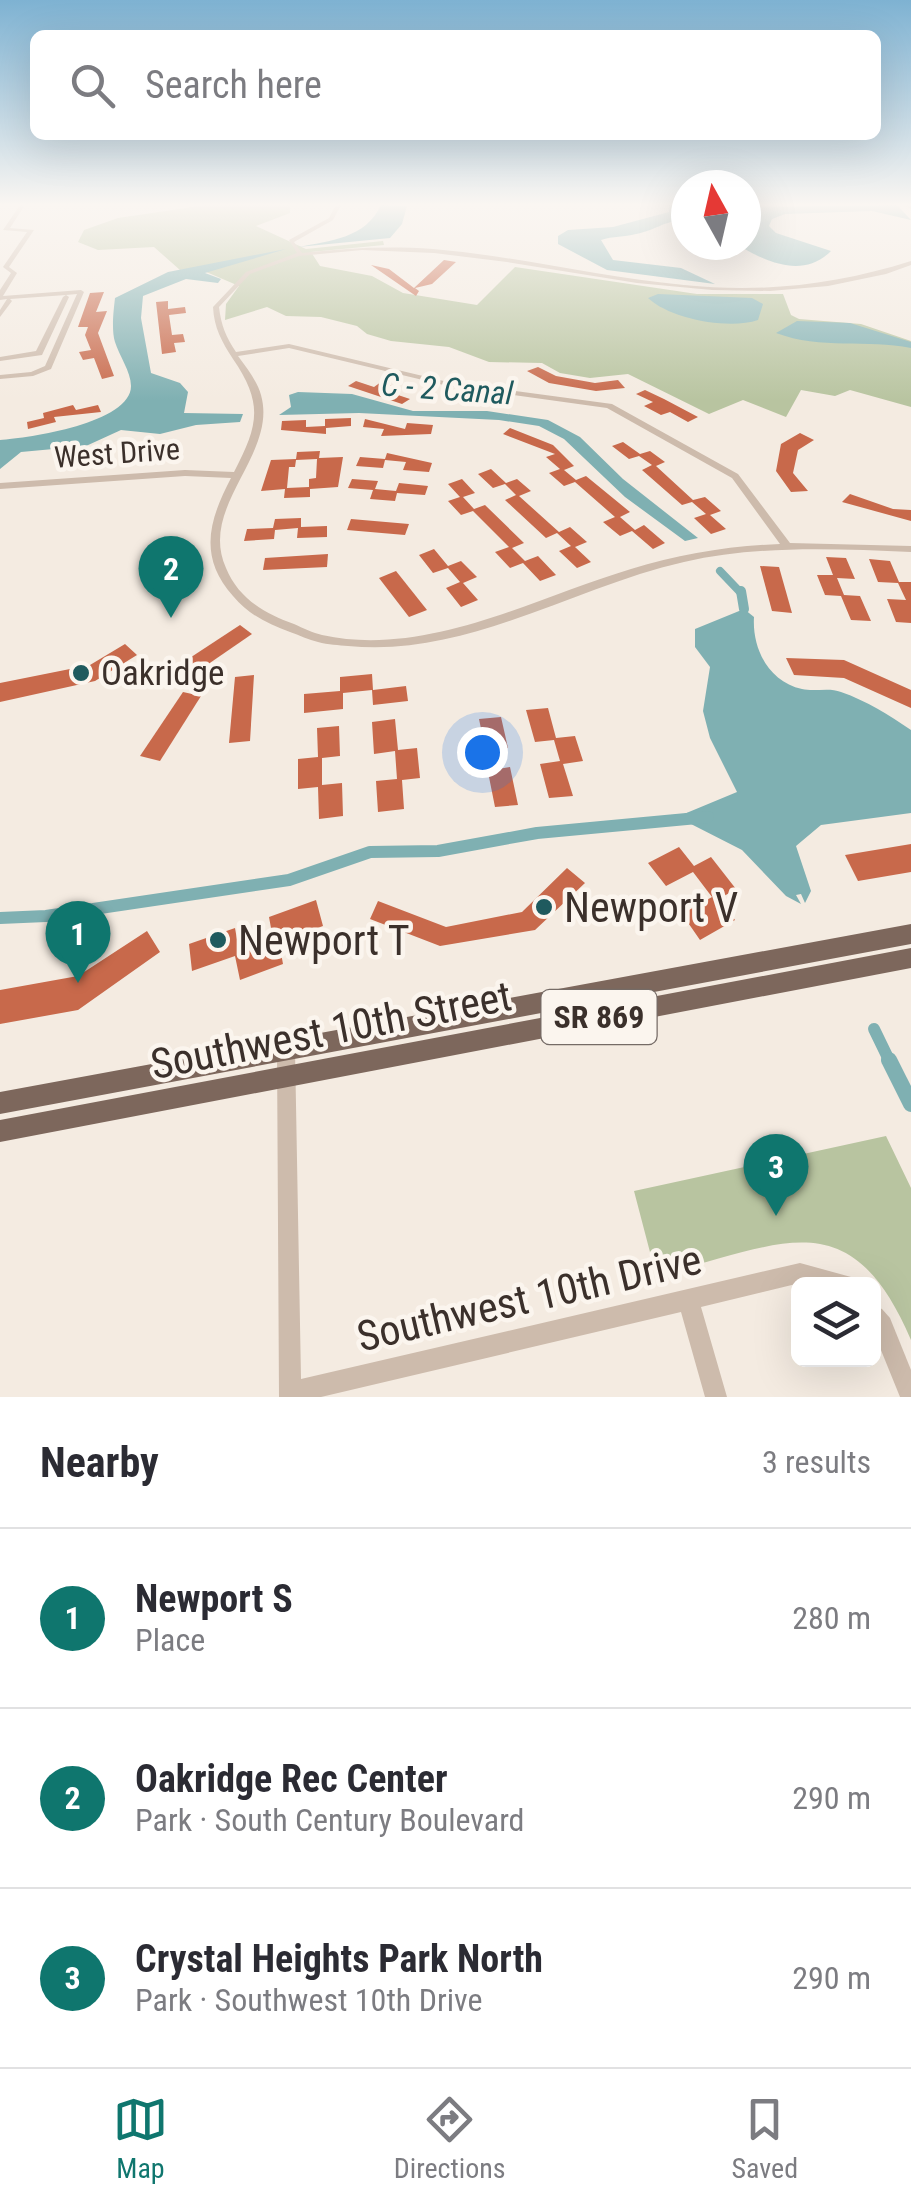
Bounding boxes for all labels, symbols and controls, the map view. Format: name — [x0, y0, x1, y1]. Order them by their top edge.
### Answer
search box — [30, 30, 881, 140]
icon: search — [65, 58, 120, 113]
text: Search here — [145, 63, 322, 107]
north arrow — [671, 170, 761, 260]
water label: C - 2 Canal — [380, 365, 515, 413]
street label: West Drive — [53, 431, 181, 475]
pin: 2 — [138, 536, 204, 618]
place label: Oakridge — [101, 653, 224, 694]
marker: Oakridge — [70, 662, 92, 684]
your location — [457, 727, 508, 778]
place label: Newport V — [564, 883, 738, 932]
marker: Newport V — [533, 896, 555, 918]
pin: 1 — [46, 900, 110, 983]
place label: Newport T — [238, 916, 410, 965]
marker: Newport T — [207, 929, 229, 951]
street label: Southwest 10th Street — [147, 971, 515, 1089]
road number: SR 869 — [542, 990, 656, 1044]
pin: 3 — [744, 1134, 808, 1216]
street label: Southwest 10th Drive — [352, 1235, 706, 1361]
map controls — [791, 1277, 881, 1367]
button: layers — [791, 1277, 881, 1367]
text: Nearby — [40, 1438, 159, 1487]
text: 3 results — [762, 1443, 871, 1481]
text: Newport S — [135, 1577, 293, 1621]
text: 1 — [64, 1599, 81, 1637]
text: 280 m — [792, 1599, 871, 1637]
text: Place — [135, 1621, 205, 1659]
text: Oakridge Rec Center — [135, 1757, 447, 1801]
text: 2 — [64, 1779, 81, 1817]
text: 290 m — [792, 1779, 871, 1817]
text: Park · South Century Boulevard — [135, 1801, 524, 1839]
text: Crystal Heights Park North — [135, 1937, 543, 1981]
text: 3 — [64, 1959, 81, 1997]
text: 290 m — [792, 1959, 871, 1997]
text: Park · Southwest 10th Drive — [135, 1981, 483, 2019]
tab: Map — [113, 2092, 168, 2185]
tab: Directions — [394, 2092, 506, 2185]
tab: Saved — [731, 2092, 798, 2185]

